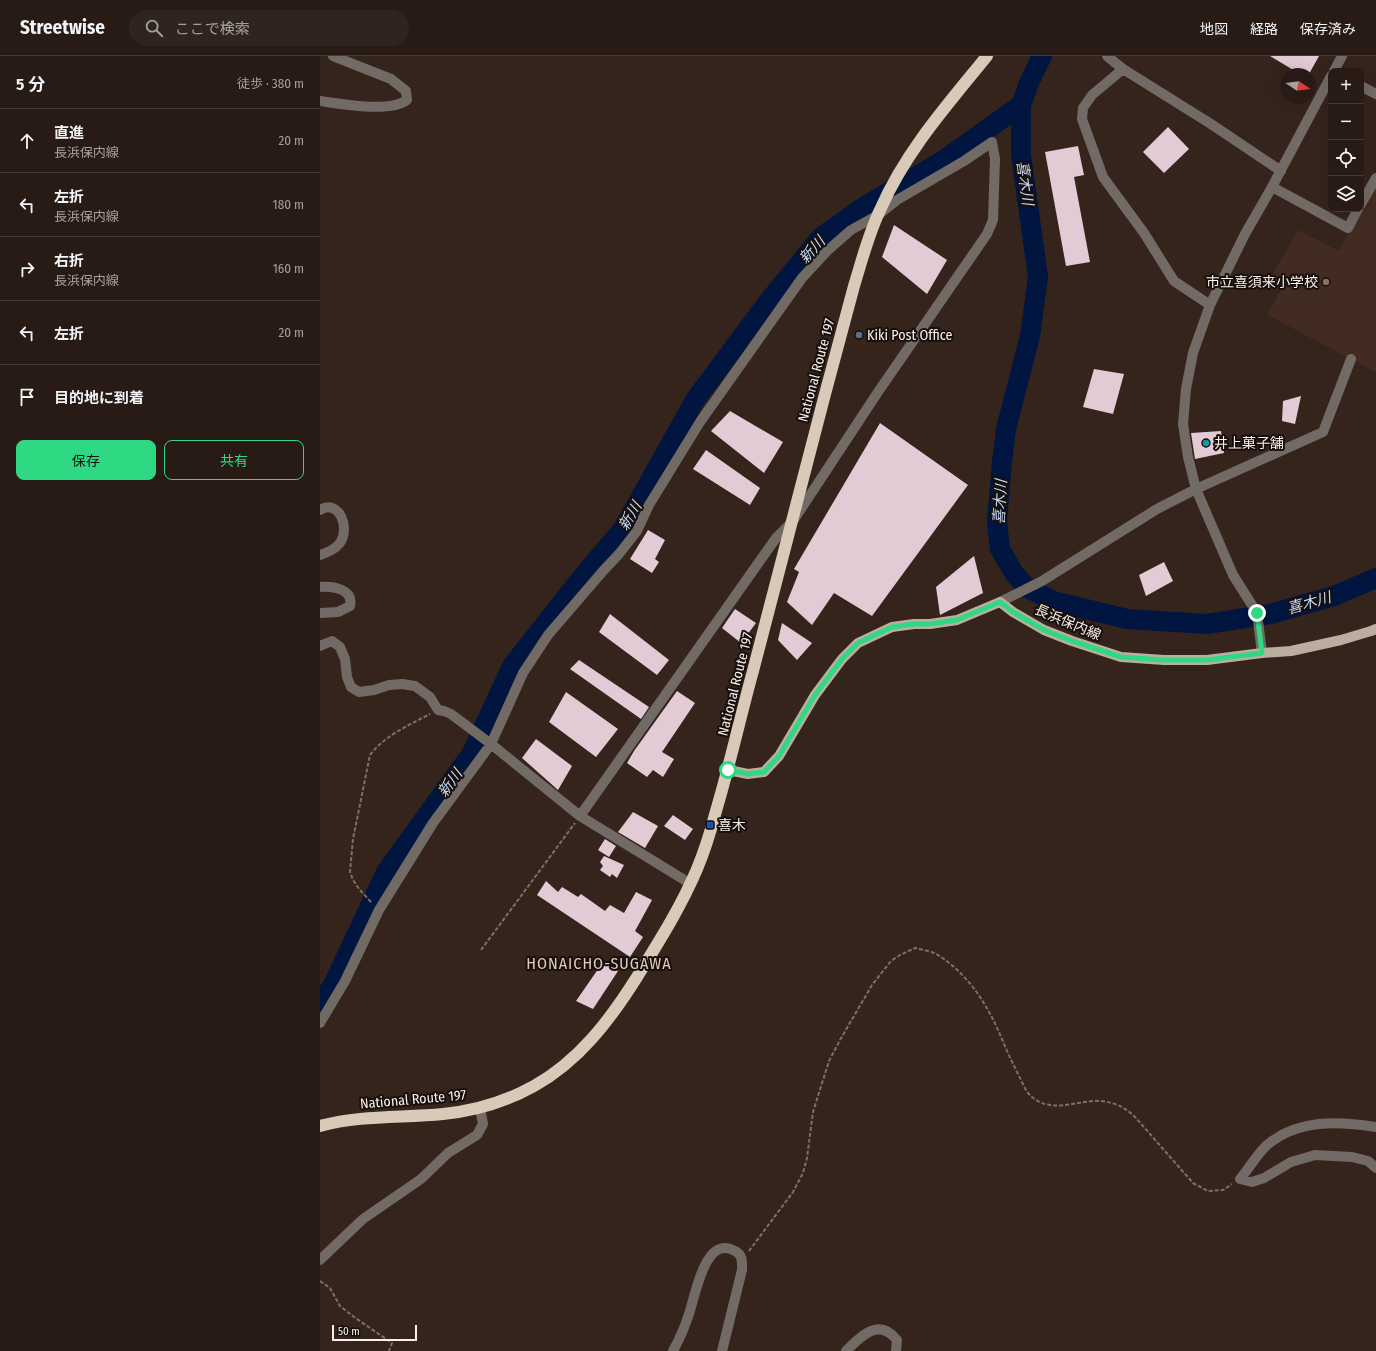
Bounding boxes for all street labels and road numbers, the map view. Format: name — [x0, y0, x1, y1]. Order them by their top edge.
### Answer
street label: National Route 197 — [795, 316, 839, 424]
street label: 長浜保内線 — [1032, 601, 1103, 644]
street label: National Route 197 — [714, 630, 757, 738]
street label: National Route 197 — [359, 1086, 467, 1113]

